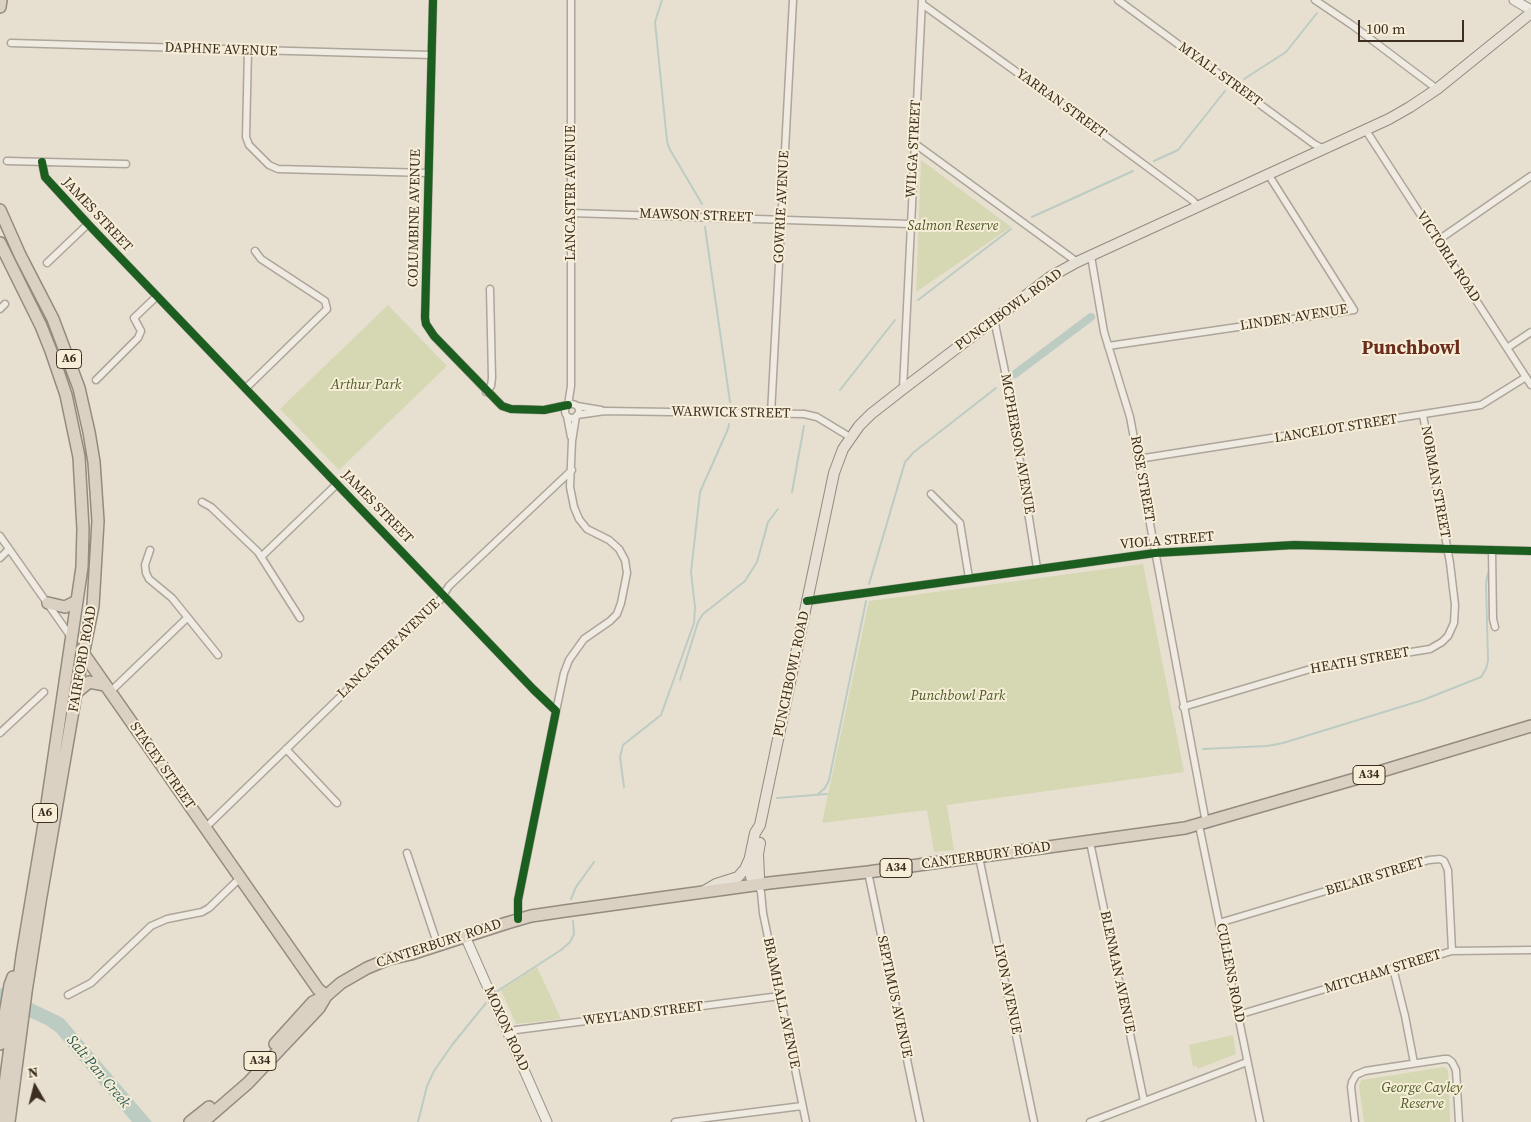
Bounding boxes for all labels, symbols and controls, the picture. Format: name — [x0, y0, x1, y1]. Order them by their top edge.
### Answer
scale bar — [1361, 10, 1467, 42]
text: 100 m — [1366, 18, 1406, 39]
street label: MYALL STREET — [1175, 39, 1265, 111]
street label: DAPHNE AVENUE — [164, 40, 278, 60]
street label: YARRAN STREET — [1012, 66, 1110, 142]
street label: WILGA STREET — [903, 99, 925, 199]
street label: LANCASTER AVENUE — [563, 125, 579, 261]
street label: COLUMBINE AVENUE — [405, 149, 425, 287]
street label: GOWRIE AVENUE — [771, 150, 793, 264]
street label: JAMES STREET — [58, 174, 136, 256]
street label: MAWSON STREET — [639, 206, 753, 226]
street label: VICTORIA ROAD — [1412, 208, 1484, 306]
park label: Salmon Reserve — [908, 218, 998, 234]
street label: PUNCHBOWL ROAD — [952, 265, 1066, 355]
street label: LINDEN AVENUE — [1239, 301, 1349, 335]
district label: Punchbowl — [1362, 338, 1460, 360]
road number: A6 — [56, 349, 82, 368]
street label: MCPHERSON AVENUE — [996, 373, 1038, 515]
park label: Arthur Park — [331, 377, 401, 393]
street label: WARWICK STREET — [671, 404, 791, 422]
street label: LANCELOT STREET — [1273, 411, 1399, 447]
street label: NORMAN STREET — [1417, 424, 1453, 540]
street label: ROSE STREET — [1126, 435, 1158, 523]
street label: JAMES STREET — [338, 467, 416, 547]
street label: VIOLA STREET — [1119, 529, 1215, 553]
street label: LANCASTER AVENUE — [334, 596, 444, 702]
street label: FAIRFORD ROAD — [65, 605, 101, 713]
street label: PUNCHBOWL ROAD — [770, 609, 814, 739]
street label: HEATH STREET — [1309, 644, 1411, 678]
park label: Punchbowl Park — [911, 688, 1005, 704]
street label: STACEY STREET — [126, 719, 198, 813]
road number: A34 — [1353, 766, 1385, 784]
road number: A6 — [32, 804, 58, 822]
street label: CANTERBURY ROAD — [920, 839, 1052, 873]
street label: BELAIR STREET — [1324, 854, 1426, 900]
road number: A34 — [880, 858, 912, 878]
street label: BLENMAN AVENUE — [1096, 909, 1138, 1035]
street label: CANTERBURY ROAD — [374, 916, 504, 972]
street label: CULLENS ROAD — [1212, 922, 1248, 1024]
street label: SEPTIMUS AVENUE — [873, 934, 915, 1060]
street label: BRAMHALL AVENUE — [759, 936, 803, 1070]
street label: LYON AVENUE — [989, 942, 1025, 1036]
street label: MITCHAM STREET — [1323, 946, 1443, 998]
street label: MOXON ROAD — [480, 984, 532, 1074]
street label: WEYLAND STREET — [582, 998, 704, 1030]
water label: Salt Pan Creek — [62, 1032, 134, 1112]
road number: A34 — [244, 1052, 276, 1070]
north arrow — [10, 1062, 60, 1112]
text: N — [26, 1062, 39, 1083]
park label: George Cayley Reserve — [1382, 1080, 1462, 1112]

